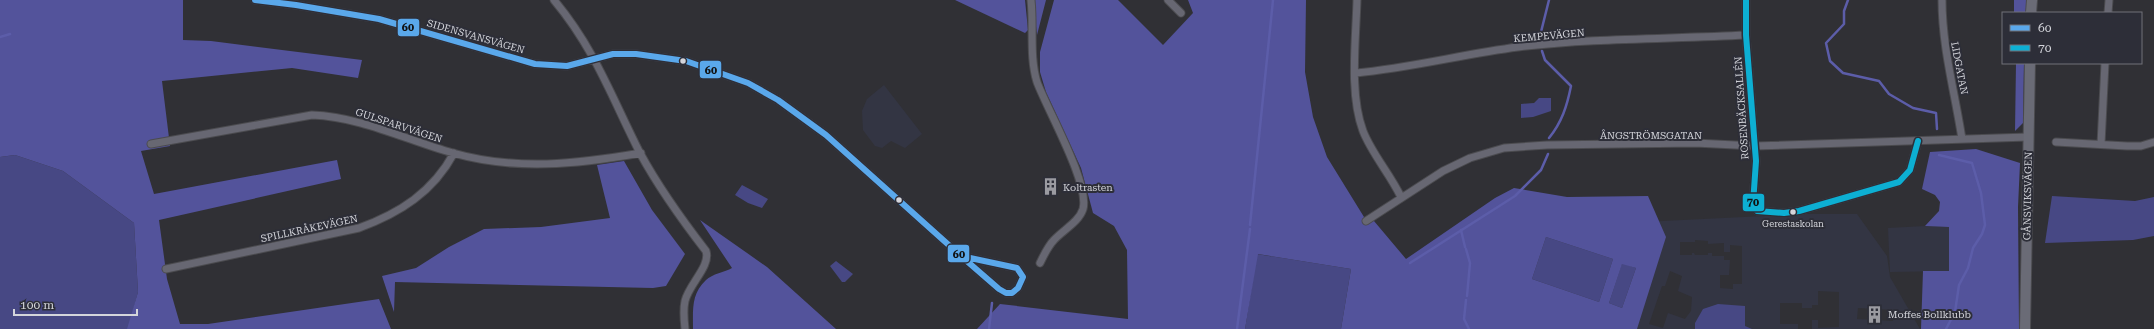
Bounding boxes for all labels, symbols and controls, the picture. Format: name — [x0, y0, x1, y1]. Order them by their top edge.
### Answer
legend — [2002, 12, 2142, 64]
street label: SIDENSVANSVÄGEN — [426, 17, 526, 56]
line badge: 60 — [397, 18, 420, 37]
text: 60 — [402, 21, 414, 34]
text: 60 — [2038, 21, 2052, 35]
street label: KEMPEVÄGEN — [1513, 27, 1585, 44]
street label: LIDGATAN — [1949, 41, 1970, 95]
text: 70 — [2038, 41, 2052, 55]
unlabelled marker — [678, 56, 688, 66]
street label: ROSENBÄCKSALLÉN — [1732, 56, 1751, 160]
line badge: 60 — [699, 60, 722, 79]
text: 60 — [705, 64, 717, 77]
street label: GULSPARVVÄGEN — [354, 106, 444, 145]
street label: ÅNGSTRÖMSGATAN — [1600, 129, 1702, 141]
street label: GÅNSVIKSVÄGEN — [2020, 152, 2034, 240]
building icon: Koltrasten — [1040, 177, 1060, 197]
place label: Koltrasten — [1063, 182, 1113, 193]
line badge: 70 — [1742, 193, 1765, 212]
unlabelled marker — [894, 195, 904, 205]
text: 70 — [1747, 196, 1759, 209]
marker: Gerestaskolan — [1788, 207, 1798, 217]
street label: SPILLKRÅKEVÄGEN — [259, 212, 359, 244]
place label: Gerestaskolan — [1762, 219, 1824, 229]
line badge: 60 — [947, 244, 970, 263]
text: 60 — [953, 248, 965, 261]
scale bar — [14, 291, 137, 317]
text: 100 m — [20, 298, 54, 312]
building icon: Moffes Bollklubb — [1865, 304, 1885, 324]
place label: Moffes Bollklubb — [1888, 309, 1971, 320]

